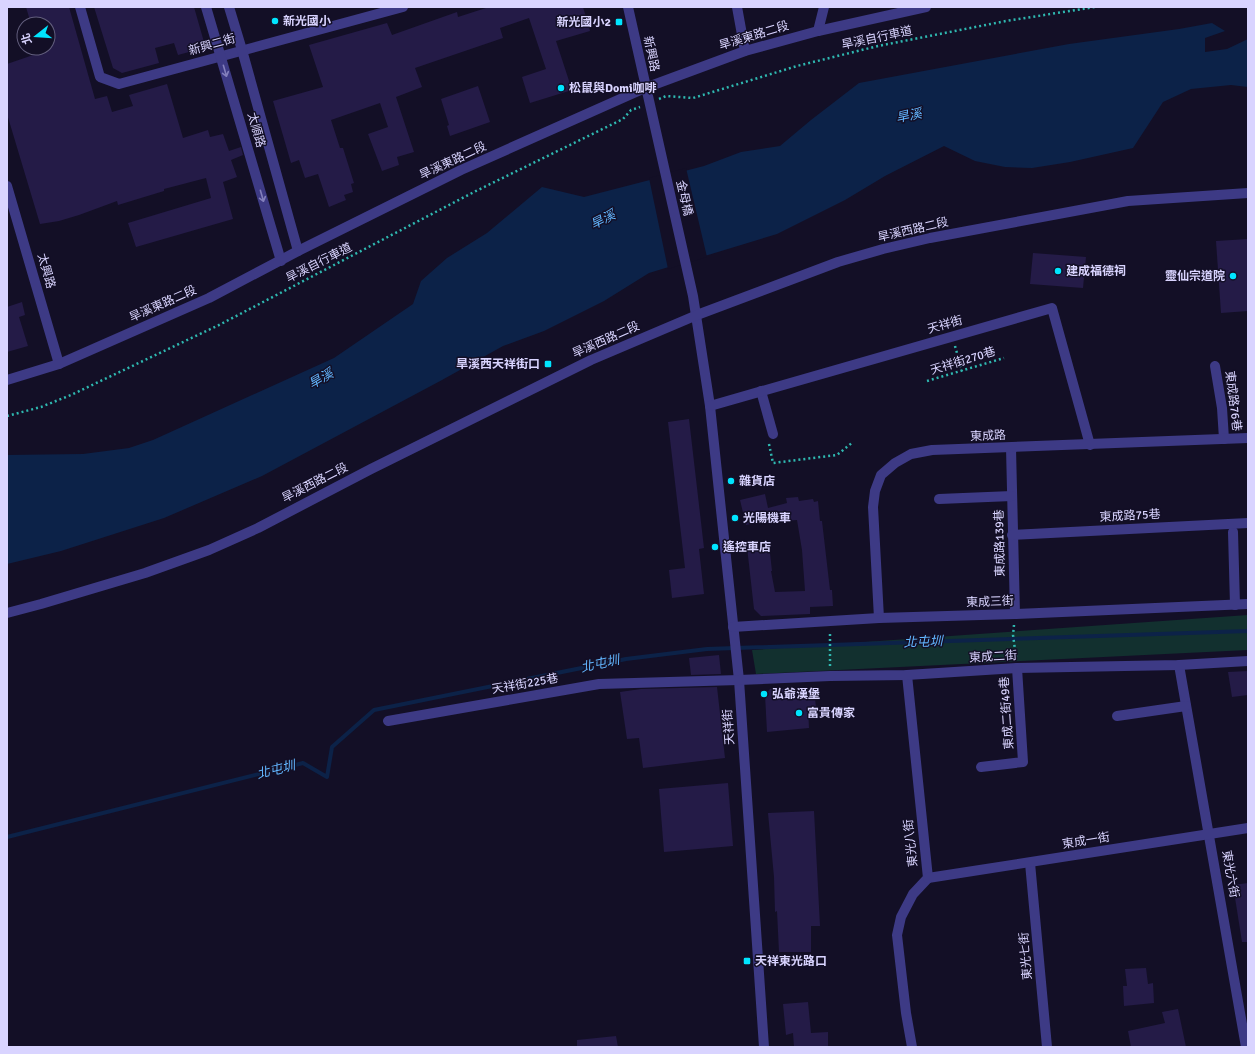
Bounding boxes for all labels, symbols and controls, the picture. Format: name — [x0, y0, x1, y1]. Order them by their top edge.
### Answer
place label: 新光國小 — [283, 14, 331, 29]
place label: 新光國小2 — [557, 15, 611, 30]
north arrow — [16, 16, 56, 56]
marker: 新光國小 — [270, 16, 280, 26]
marker: 新光國小2 — [614, 17, 624, 27]
street label: 旱溪東路二段 — [717, 18, 791, 54]
street label: 旱溪自行車道 — [840, 23, 914, 53]
street label: 新興二街 — [187, 31, 237, 59]
text: 北 — [19, 32, 35, 46]
street label: 新興路 — [640, 35, 662, 73]
one-way arrow — [222, 64, 229, 77]
place label: 松鼠與Domi咖啡 — [569, 81, 657, 96]
marker: 松鼠與Domi咖啡 — [556, 83, 566, 93]
water label: 旱溪 — [895, 105, 925, 127]
street label: 太順路 — [244, 111, 268, 149]
street label: 旱溪東路二段 — [417, 139, 489, 183]
street label: 金母橋 — [673, 179, 695, 217]
one-way arrow — [259, 189, 266, 202]
water label: 旱溪 — [588, 206, 620, 233]
street label: 旱溪西路二段 — [876, 215, 950, 245]
street label: 旱溪自行車道 — [284, 240, 354, 286]
street label: 太興路 — [34, 252, 58, 290]
place label: 建成福德祠 — [1066, 264, 1126, 279]
marker: 建成福德祠 — [1053, 266, 1063, 276]
place label: 靈仙宗道院 — [1165, 269, 1225, 284]
marker: 靈仙宗道院 — [1228, 271, 1238, 281]
street label: 旱溪東路二段 — [127, 283, 199, 325]
street label: 天祥街 — [926, 313, 964, 337]
street label: 旱溪西路二段 — [570, 319, 642, 361]
street label: 天祥街270巷 — [929, 344, 997, 378]
place label: 旱溪西天祥街口 — [456, 357, 540, 372]
marker: 旱溪西天祥街口 — [543, 359, 553, 369]
water label: 旱溪 — [306, 365, 338, 392]
street label: 東成路76巷 — [1222, 370, 1244, 432]
street label: 東成路 — [970, 428, 1006, 444]
street label: 旱溪西路二段 — [280, 460, 350, 506]
place label: 雜貨店 — [739, 474, 775, 489]
marker: 雜貨店 — [726, 476, 736, 486]
street label: 東成路75巷 — [1099, 507, 1161, 525]
street label: 東成路139巷 — [992, 509, 1008, 577]
place label: 光陽機車 — [743, 511, 791, 526]
marker: 光陽機車 — [730, 513, 740, 523]
place label: 遙控車店 — [723, 540, 771, 555]
marker: 遙控車店 — [710, 542, 720, 552]
street label: 東成三街 — [966, 594, 1014, 610]
water label: 北屯圳 — [903, 633, 945, 651]
street label: 東成二街 — [969, 648, 1017, 666]
water label: 北屯圳 — [579, 652, 623, 676]
street label: 天祥街225巷 — [490, 671, 560, 697]
street label: 東成二街49巷 — [997, 676, 1017, 750]
place label: 弘爺漢堡 — [772, 687, 820, 702]
marker: 弘爺漢堡 — [759, 689, 769, 699]
place label: 富貴傳家 — [807, 706, 855, 721]
marker: 富貴傳家 — [794, 708, 804, 718]
street label: 天祥街 — [720, 709, 738, 745]
water label: 北屯圳 — [255, 757, 299, 782]
street label: 東光八街 — [901, 818, 921, 868]
street label: 東成一街 — [1061, 830, 1111, 852]
street label: 東光六街 — [1218, 849, 1242, 899]
street label: 東光七街 — [1016, 931, 1036, 981]
place label: 天祥東光路口 — [755, 954, 827, 969]
marker: 天祥東光路口 — [742, 956, 752, 966]

